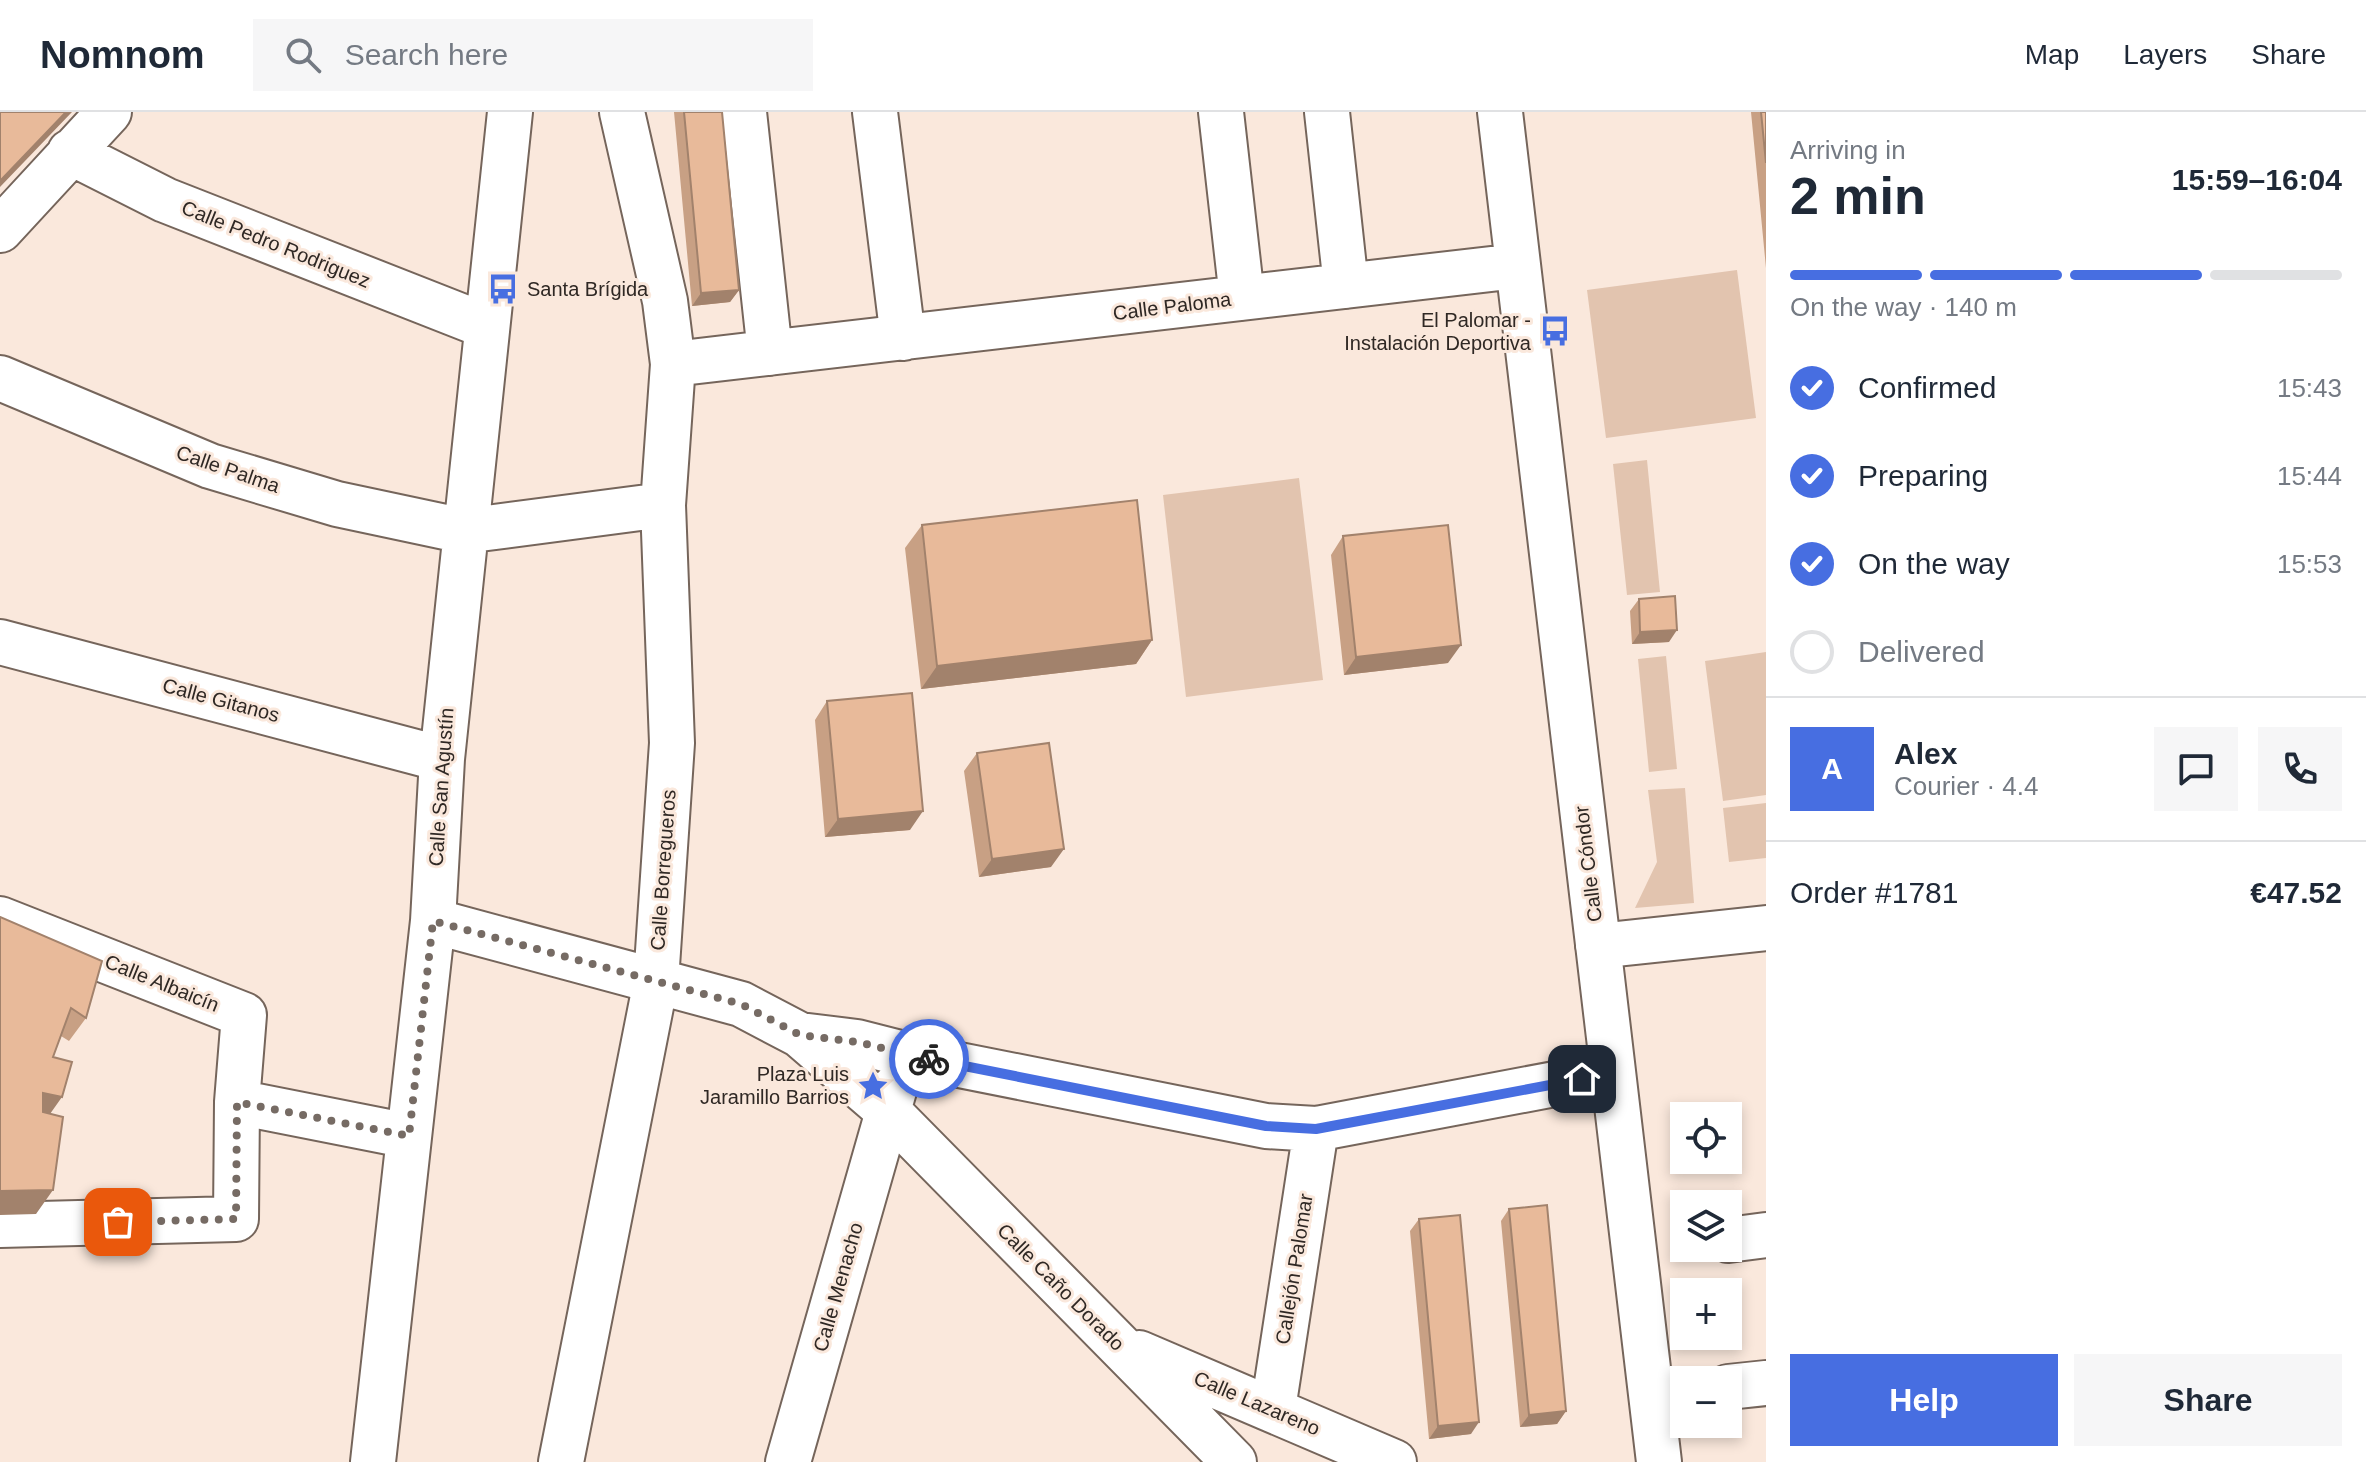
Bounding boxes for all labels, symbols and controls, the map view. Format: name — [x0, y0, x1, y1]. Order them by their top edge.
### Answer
search box — [253, 19, 813, 91]
icon: search — [281, 33, 325, 77]
text: Nomnom — [40, 34, 205, 76]
text: Search here — [345, 38, 508, 71]
text: Map — [2025, 39, 2079, 70]
text: Layers — [2123, 39, 2207, 70]
text: Share — [2251, 39, 2326, 70]
text: Arriving in — [1790, 135, 1906, 165]
text: 15:59–16:04 — [2172, 163, 2342, 196]
text: 2 min — [1790, 167, 1926, 225]
street label: Calle Pedro Rodriguez — [179, 196, 373, 292]
bus stop icon: Santa Brígida — [486, 272, 520, 306]
place label: Santa Brígida — [527, 278, 649, 300]
street label: Calle Paloma — [1112, 288, 1233, 324]
text: On the way · 140 m — [1790, 292, 2017, 322]
place label: El Palomar - Instalación Deportiva — [1344, 309, 1532, 354]
bus stop icon: El Palomar - Instalación Deportiva — [1538, 314, 1572, 348]
icon: check — [1790, 366, 1834, 410]
text: Confirmed — [1858, 371, 1996, 404]
text: 15:43 — [2277, 373, 2342, 403]
street label: Calle Palma — [173, 441, 283, 497]
icon: check — [1790, 454, 1834, 498]
text: Preparing — [1858, 459, 1988, 492]
text: 15:44 — [2277, 461, 2342, 491]
icon: check — [1790, 542, 1834, 586]
text: On the way — [1858, 547, 2010, 580]
text: 15:53 — [2277, 549, 2342, 579]
text: Delivered — [1858, 635, 1985, 668]
street label: Calle Gitanos — [160, 674, 282, 726]
street label: Calle San Agustín — [424, 707, 458, 867]
button: chat — [2154, 727, 2238, 811]
button: phone — [2258, 727, 2342, 811]
text: Alex — [1894, 737, 1957, 770]
text: A — [1821, 752, 1843, 785]
text: Courier · 4.4 — [1894, 771, 2039, 801]
street label: Calle Borregueros — [646, 789, 680, 951]
street label: Calle Cóndor — [1570, 804, 1606, 923]
text: Order #1781 — [1790, 876, 1958, 909]
text: €47.52 — [2250, 876, 2342, 909]
street label: Calle Albaicín — [102, 950, 222, 1016]
courier — [889, 1019, 969, 1099]
icon: bike — [907, 1037, 951, 1081]
pin — [1548, 1045, 1616, 1113]
icon: home — [1560, 1057, 1604, 1101]
place label: Plaza Luis Jaramillo Barrios — [700, 1063, 849, 1108]
place icon: Plaza Luis Jaramillo Barrios — [856, 1069, 890, 1103]
map controls — [1670, 1102, 1742, 1438]
button: locate — [1670, 1102, 1742, 1174]
pin — [84, 1188, 152, 1256]
button: layers — [1670, 1190, 1742, 1262]
street label: Callejón Palomar — [1271, 1192, 1317, 1346]
icon: bag — [96, 1200, 140, 1244]
street label: Calle Caño Dorado — [993, 1219, 1129, 1355]
street label: Calle Menacho — [809, 1220, 867, 1354]
button: + — [1670, 1278, 1742, 1350]
button: Help — [1790, 1354, 2058, 1446]
button: Share — [2074, 1354, 2342, 1446]
button: − — [1670, 1366, 1742, 1438]
street label: Calle Lazareno — [1191, 1367, 1323, 1439]

